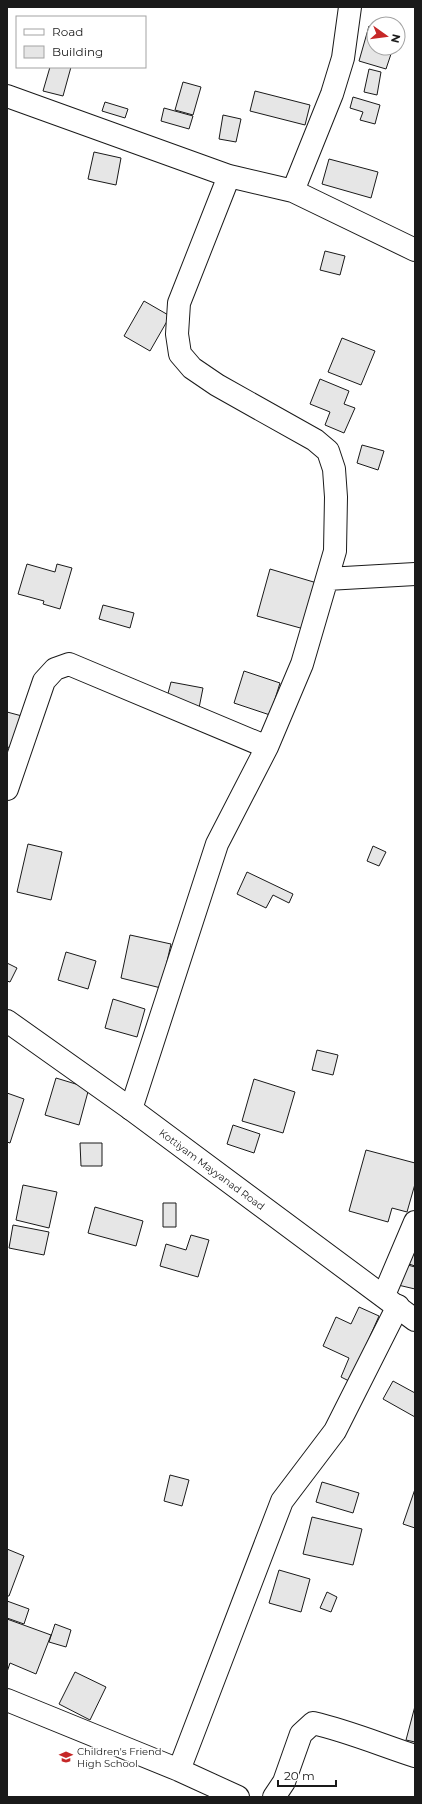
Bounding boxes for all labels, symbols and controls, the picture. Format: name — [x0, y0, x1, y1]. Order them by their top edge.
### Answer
legend — [16, 16, 146, 68]
north arrow — [366, 16, 406, 56]
text: Road — [52, 24, 83, 39]
text: N — [388, 32, 404, 44]
text: Building — [52, 44, 103, 59]
street label: Kottiyam Mayyanad Road — [157, 1126, 267, 1213]
place label: Children's Friend High School — [77, 1745, 162, 1770]
school or university icon: Children's Friend High School — [58, 1749, 74, 1765]
scale bar — [278, 1762, 336, 1788]
text: 20 m — [284, 1768, 315, 1783]

